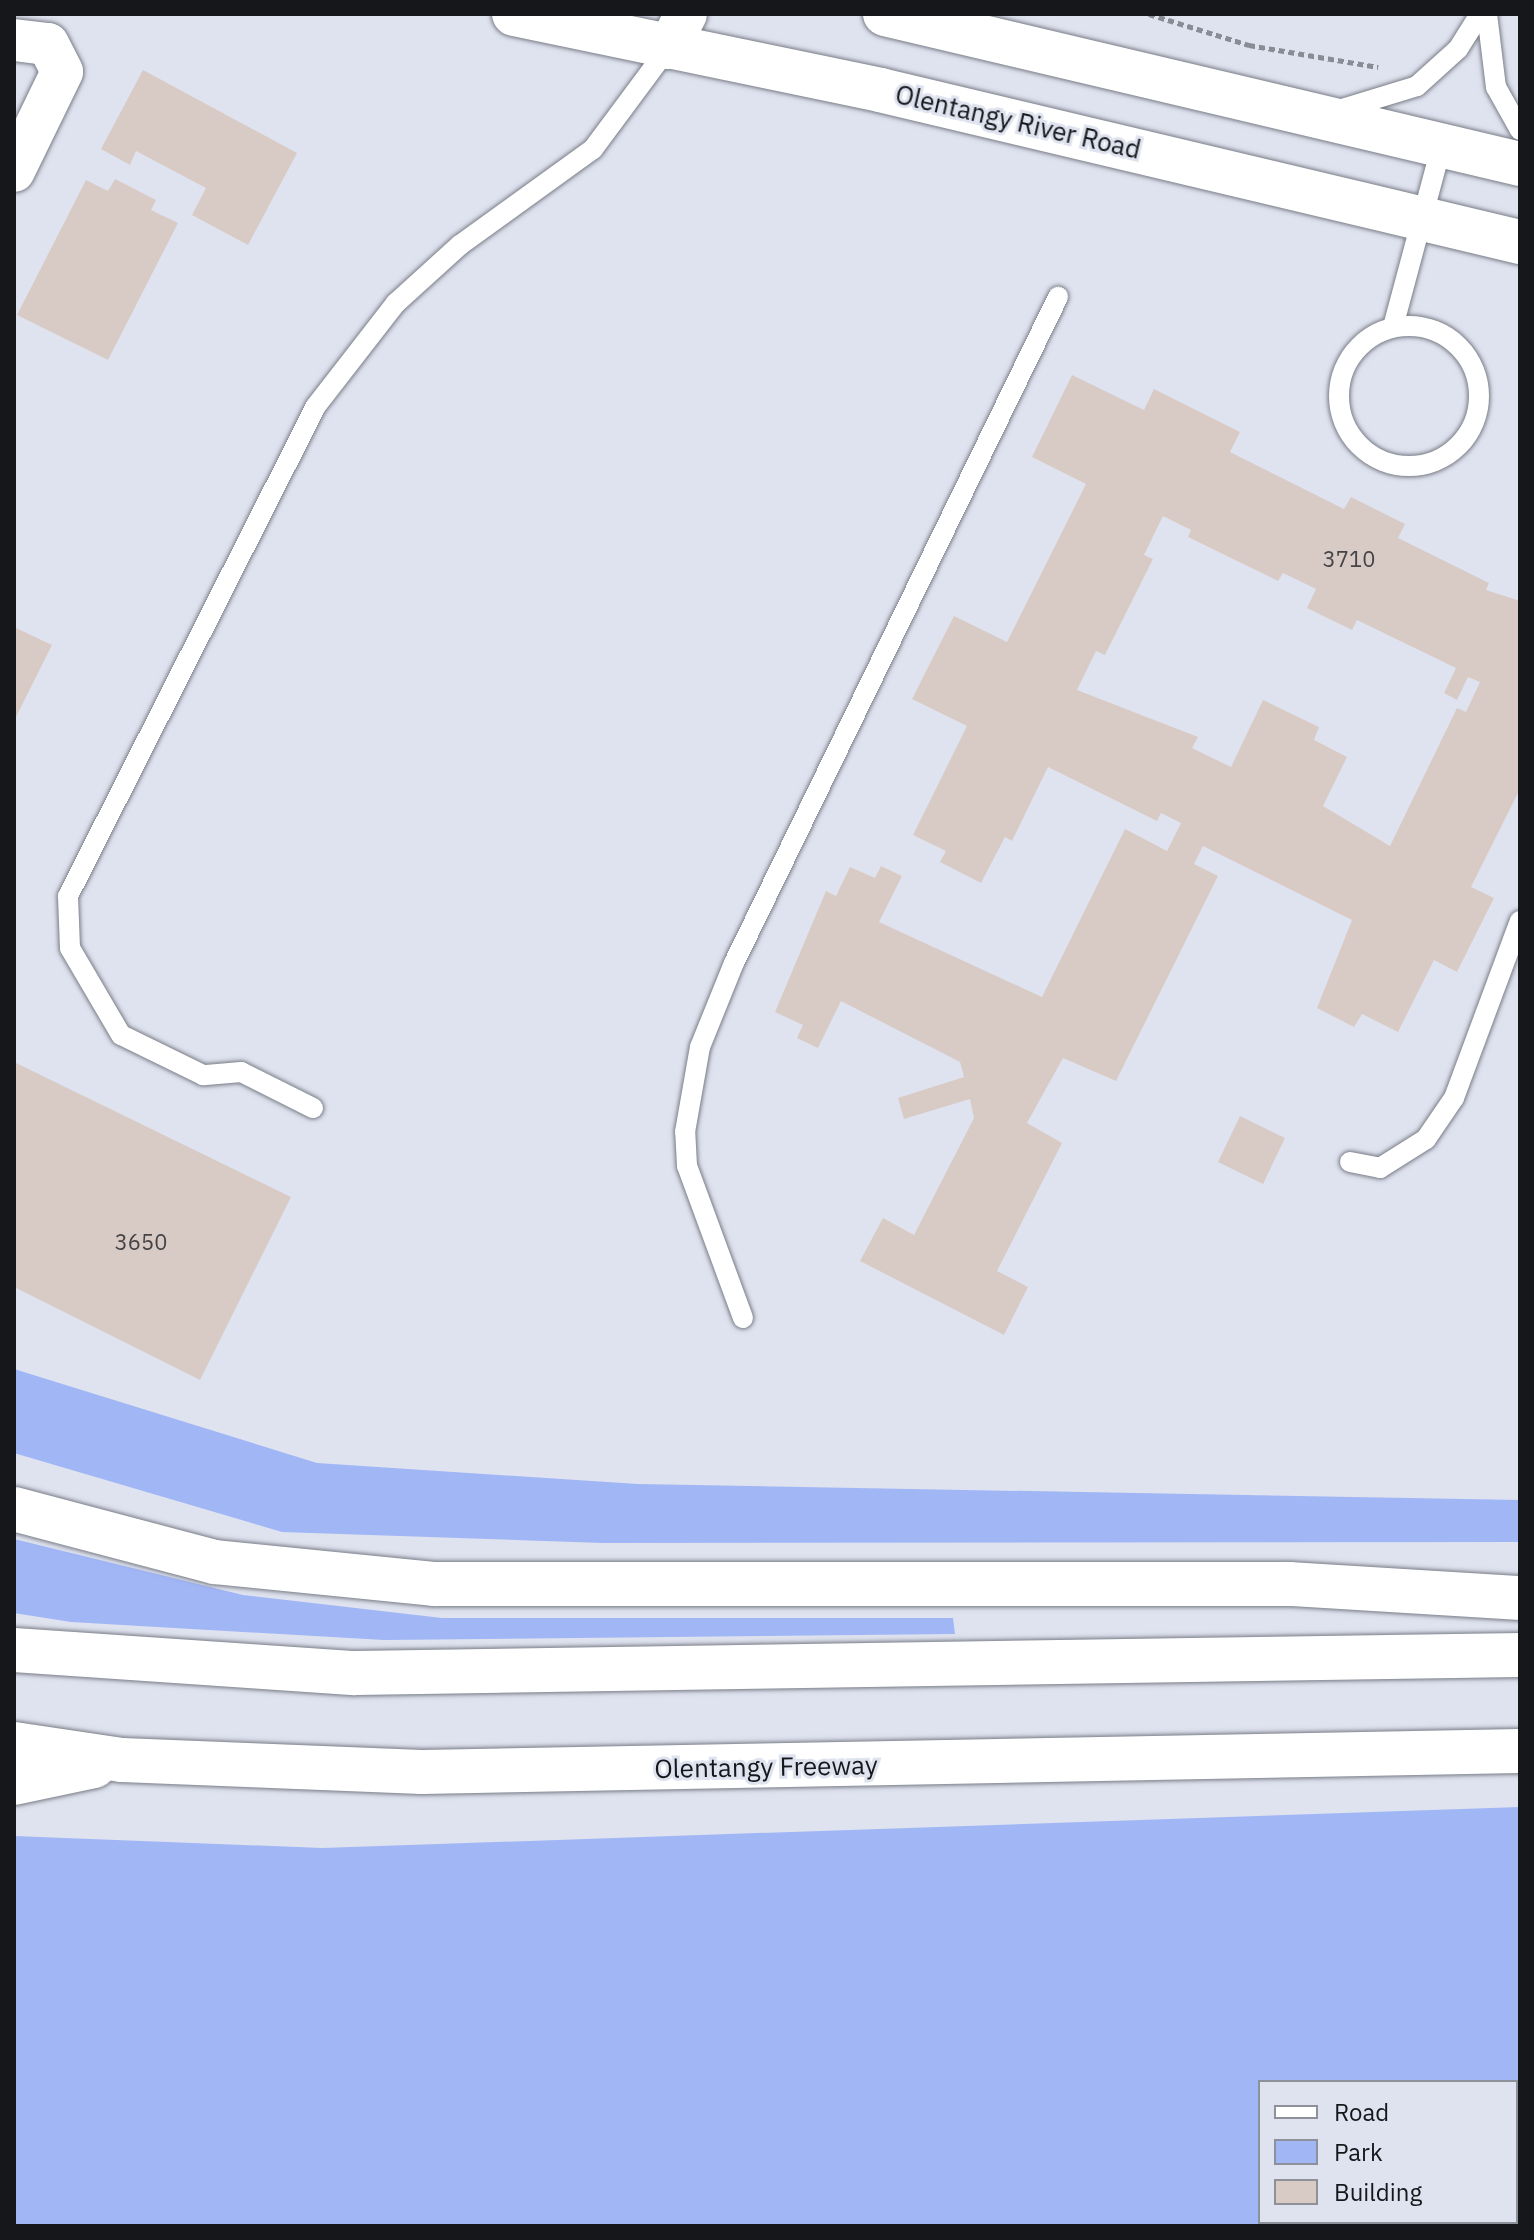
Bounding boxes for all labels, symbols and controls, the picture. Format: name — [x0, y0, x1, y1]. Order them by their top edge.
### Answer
street label: Olentangy River Road — [892, 79, 1144, 165]
house number: 3710 — [1323, 546, 1375, 572]
house number: 3650 — [115, 1229, 167, 1255]
street label: Olentangy Freeway — [654, 1749, 878, 1785]
legend — [1258, 2080, 1518, 2224]
text: Road — [1334, 2096, 1389, 2128]
text: Park — [1334, 2136, 1383, 2168]
text: Building — [1334, 2176, 1422, 2208]

